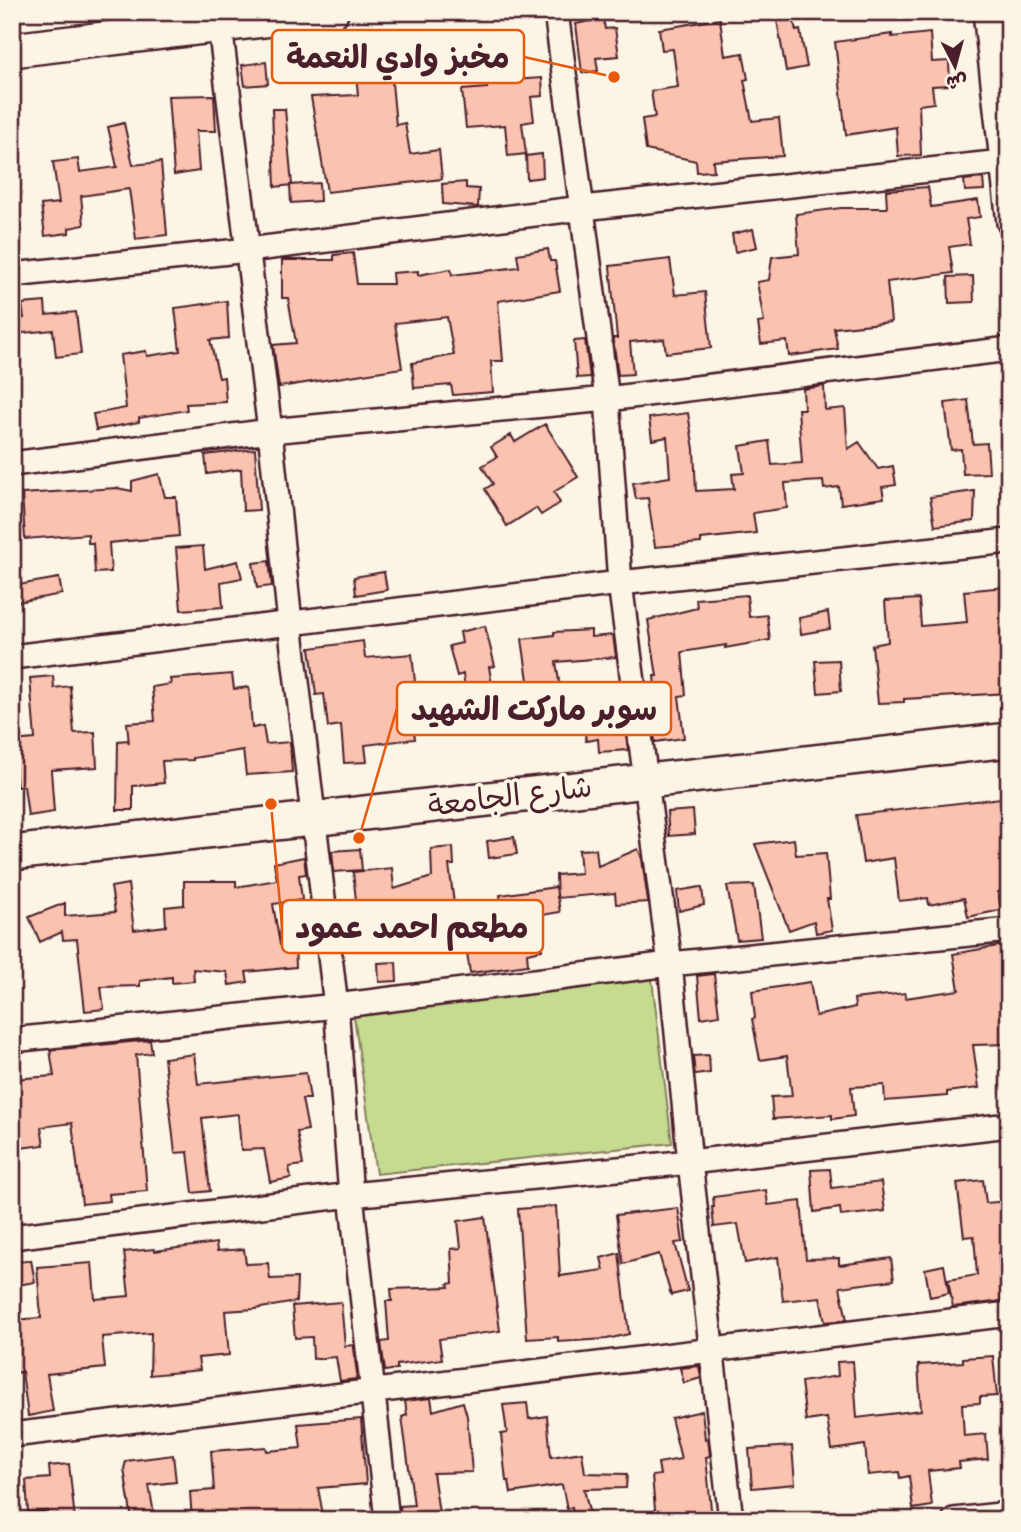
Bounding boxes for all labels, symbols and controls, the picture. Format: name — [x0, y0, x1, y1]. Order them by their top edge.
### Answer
callout: مخبز وادي النعمة — [272, 30, 524, 83]
north arrow — [920, 32, 990, 102]
text: مخبز وادي النعمة — [286, 37, 510, 81]
text: ش — [945, 69, 968, 95]
callout: سوبر ماركت الشهيد — [397, 682, 671, 735]
text: سوبر ماركت الشهيد — [411, 689, 657, 730]
street label: شارع الجامعة — [426, 767, 594, 827]
callout: مطعم احمد عمود — [282, 900, 543, 953]
text: مطعم احمد عمود — [295, 907, 529, 951]

